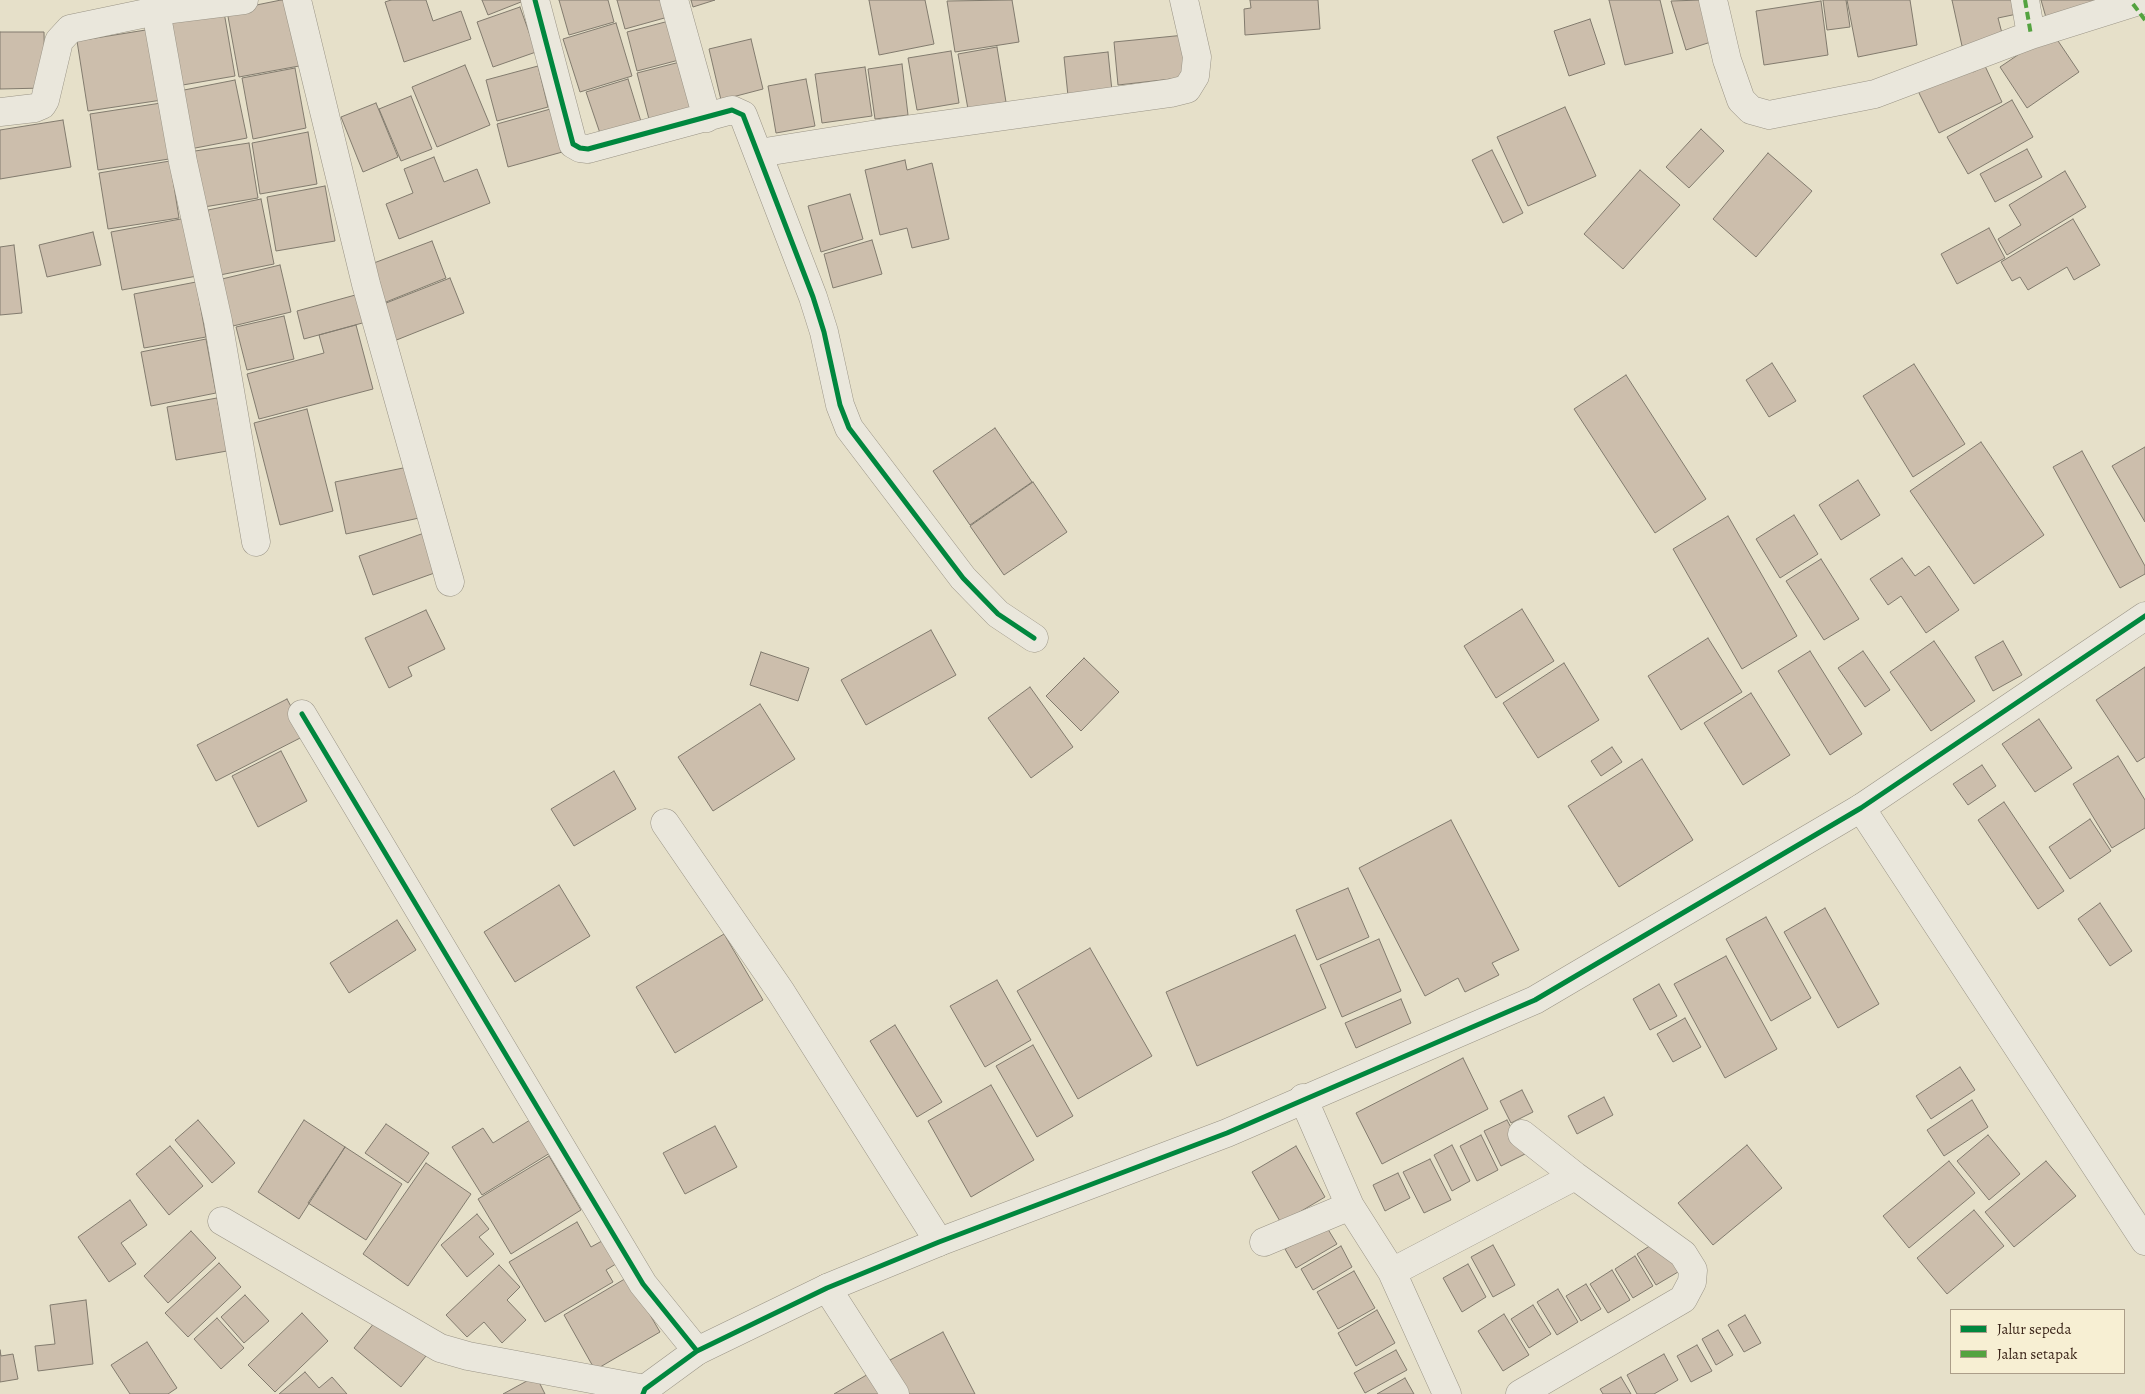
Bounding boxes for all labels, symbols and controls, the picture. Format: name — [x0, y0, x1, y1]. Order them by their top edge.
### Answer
legend — [1950, 1309, 2125, 1374]
text: Jalur sepeda — [1997, 1319, 2071, 1339]
text: Jalan setapak — [1997, 1344, 2077, 1364]

